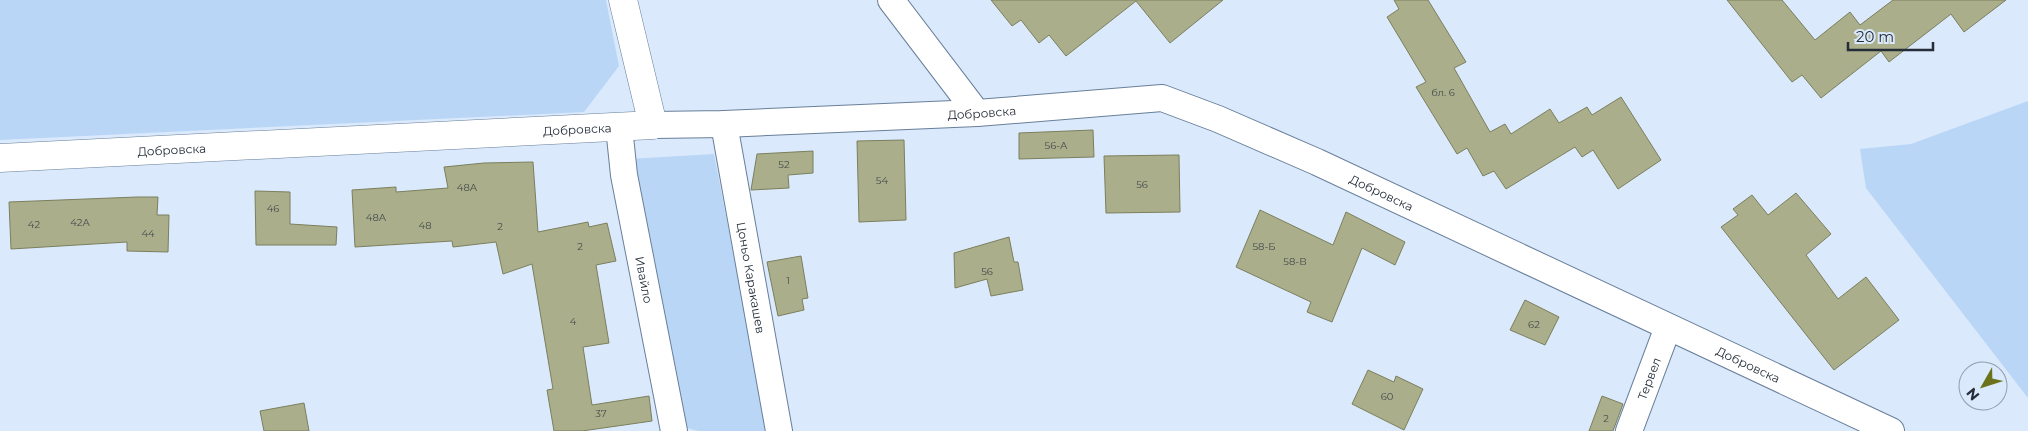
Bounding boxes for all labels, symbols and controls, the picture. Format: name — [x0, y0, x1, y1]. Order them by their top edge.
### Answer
scale bar — [1848, 20, 1933, 52]
text: 20 m — [1856, 27, 1894, 46]
house number: бл. 6 — [1431, 86, 1455, 99]
street label: Добровска — [947, 102, 1017, 122]
street label: Добровска — [543, 120, 612, 138]
house number: 56-А — [1045, 139, 1068, 152]
street label: Добровска — [137, 140, 206, 159]
house number: 52 — [778, 158, 790, 171]
street label: Добровска — [1347, 171, 1416, 214]
house number: 54 — [876, 174, 889, 187]
house number: 56 — [1136, 178, 1148, 191]
house number: 48А — [457, 181, 478, 194]
house number: 46 — [267, 202, 279, 215]
house number: 48А — [366, 211, 387, 224]
house number: 42А — [70, 216, 90, 229]
house number: 42 — [28, 218, 40, 231]
house number: 48 — [418, 219, 432, 232]
house number: 2 — [497, 220, 503, 233]
street label: Цоньо Каракашев — [734, 221, 769, 335]
house number: 44 — [141, 227, 155, 240]
house number: 2 — [577, 240, 583, 253]
house number: 58-Б — [1252, 240, 1276, 253]
street label: Ивайло — [633, 255, 656, 305]
house number: 58-В — [1283, 255, 1307, 268]
house number: 56 — [981, 265, 993, 278]
house number: 1 — [786, 274, 790, 287]
house number: 4 — [570, 315, 577, 328]
house number: 62 — [1528, 318, 1540, 331]
street label: Добровска — [1714, 343, 1783, 386]
street label: Тервел — [1634, 355, 1663, 402]
north arrow — [1958, 361, 2008, 411]
text: N — [1962, 384, 1983, 404]
house number: 60 — [1381, 390, 1394, 403]
house number: 37 — [595, 407, 607, 420]
house number: 2 — [1603, 412, 1609, 425]

